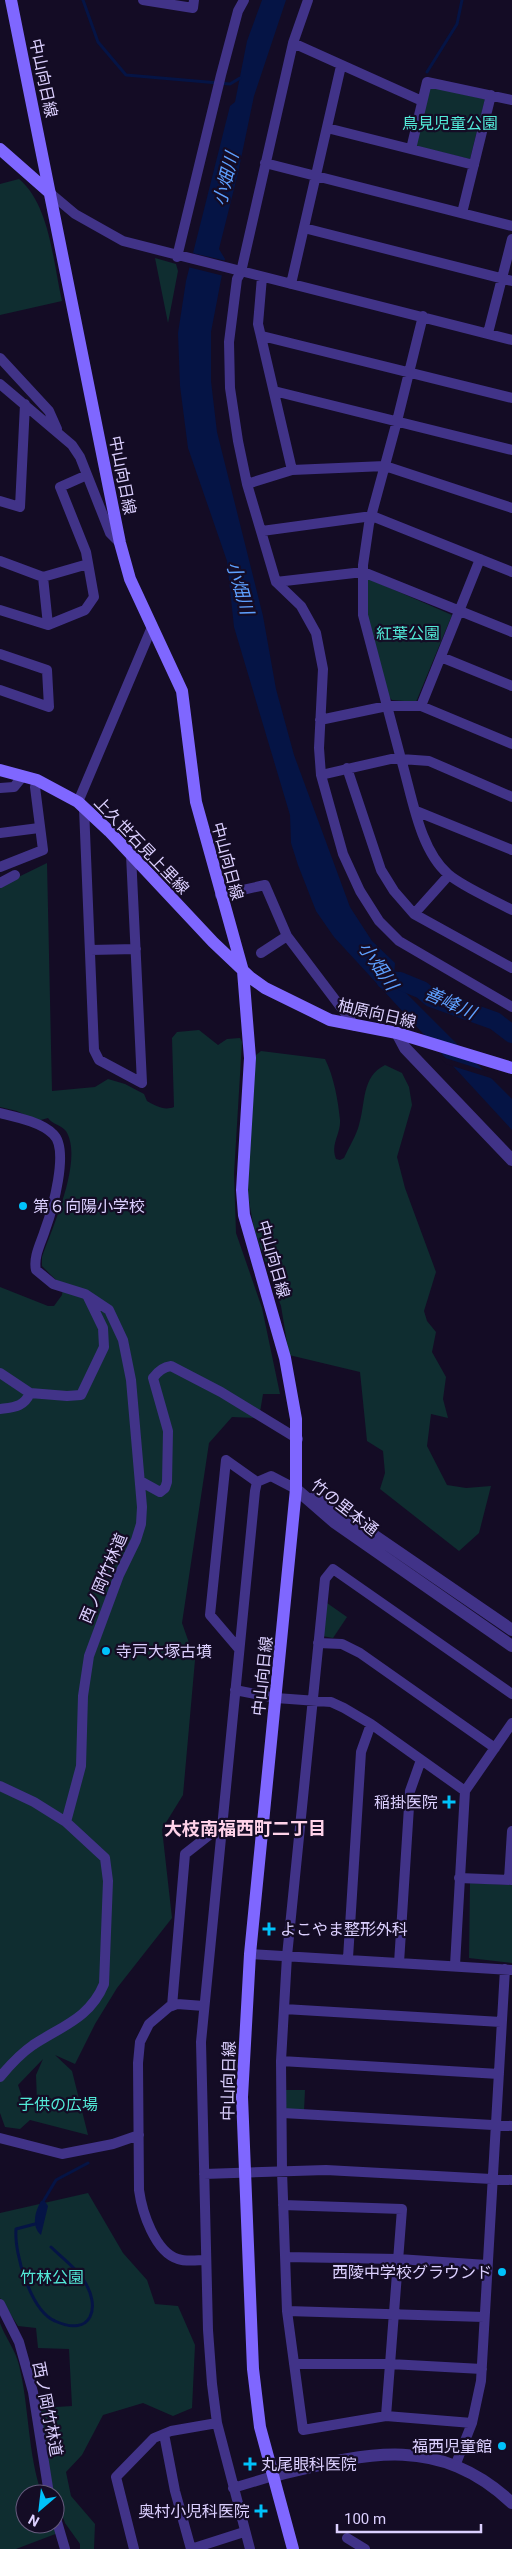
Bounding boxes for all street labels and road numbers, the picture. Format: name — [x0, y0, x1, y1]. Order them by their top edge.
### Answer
street label: 中山向日線 — [26, 37, 61, 119]
street label: 中山向日線 — [106, 434, 139, 516]
street label: 上久世石見上里線 — [90, 793, 193, 898]
street label: 中山向日線 — [208, 820, 247, 902]
street label: 柚原向日線 — [336, 995, 418, 1032]
street label: 中山向日線 — [253, 1218, 294, 1300]
street label: 竹の里本通 — [307, 1475, 382, 1540]
street label: 西ノ岡竹林道 — [76, 1530, 131, 1626]
street label: 中山向日線 — [249, 1635, 276, 1717]
street label: 中山向日線 — [218, 2041, 239, 2121]
street label: 西ノ岡竹林道 — [29, 2360, 66, 2458]

